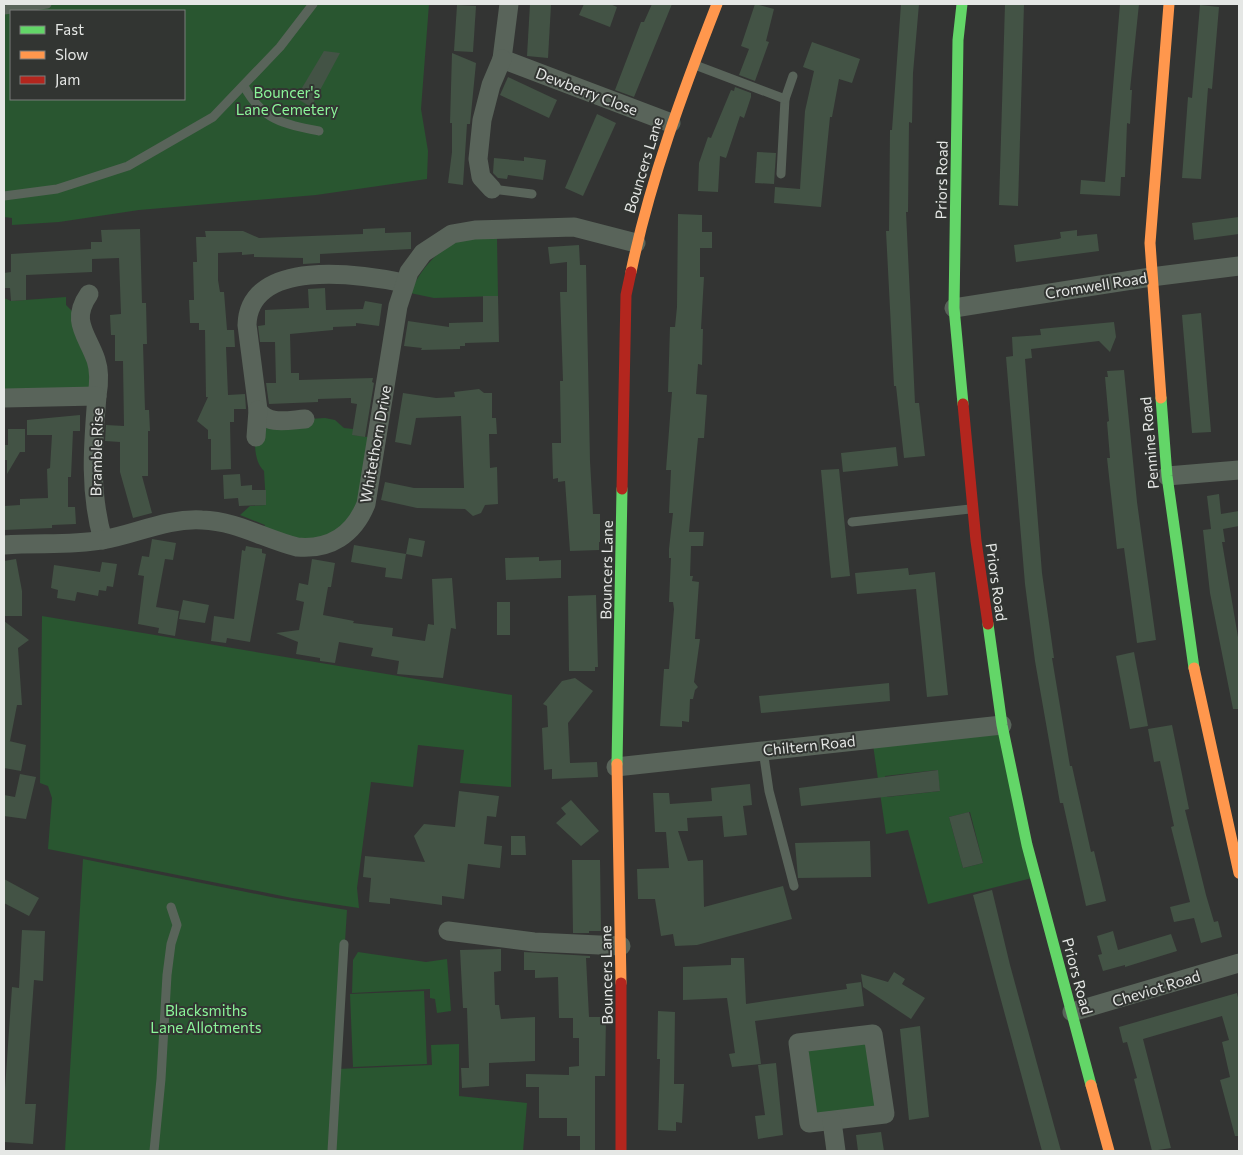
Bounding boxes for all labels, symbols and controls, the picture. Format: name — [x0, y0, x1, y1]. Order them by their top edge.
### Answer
legend — [10, 10, 185, 100]
text: Fast — [55, 20, 84, 38]
text: Slow — [55, 45, 88, 63]
street label: Dewberry Close — [533, 63, 641, 119]
text: Jam — [55, 70, 80, 88]
park label: Bouncer's Lane Cemetery — [236, 83, 339, 118]
street label: Bouncers Lane — [620, 115, 666, 215]
street label: Priors Road — [931, 141, 951, 219]
street label: Cromwell Road — [1044, 268, 1148, 302]
street label: Whitethorn Drive — [356, 384, 394, 504]
street label: Pennine Road — [1136, 396, 1162, 490]
street label: Bramble Rise — [86, 407, 106, 496]
street label: Bouncers Lane — [596, 520, 616, 620]
street label: Priors Road — [983, 542, 1011, 622]
street label: Chiltern Road — [762, 731, 856, 759]
street label: Bouncers Lane — [596, 925, 616, 1025]
street label: Priors Road — [1059, 936, 1097, 1016]
street label: Cheviot Road — [1110, 966, 1202, 1010]
park label: Blacksmiths Lane Allotments — [150, 1001, 262, 1036]

